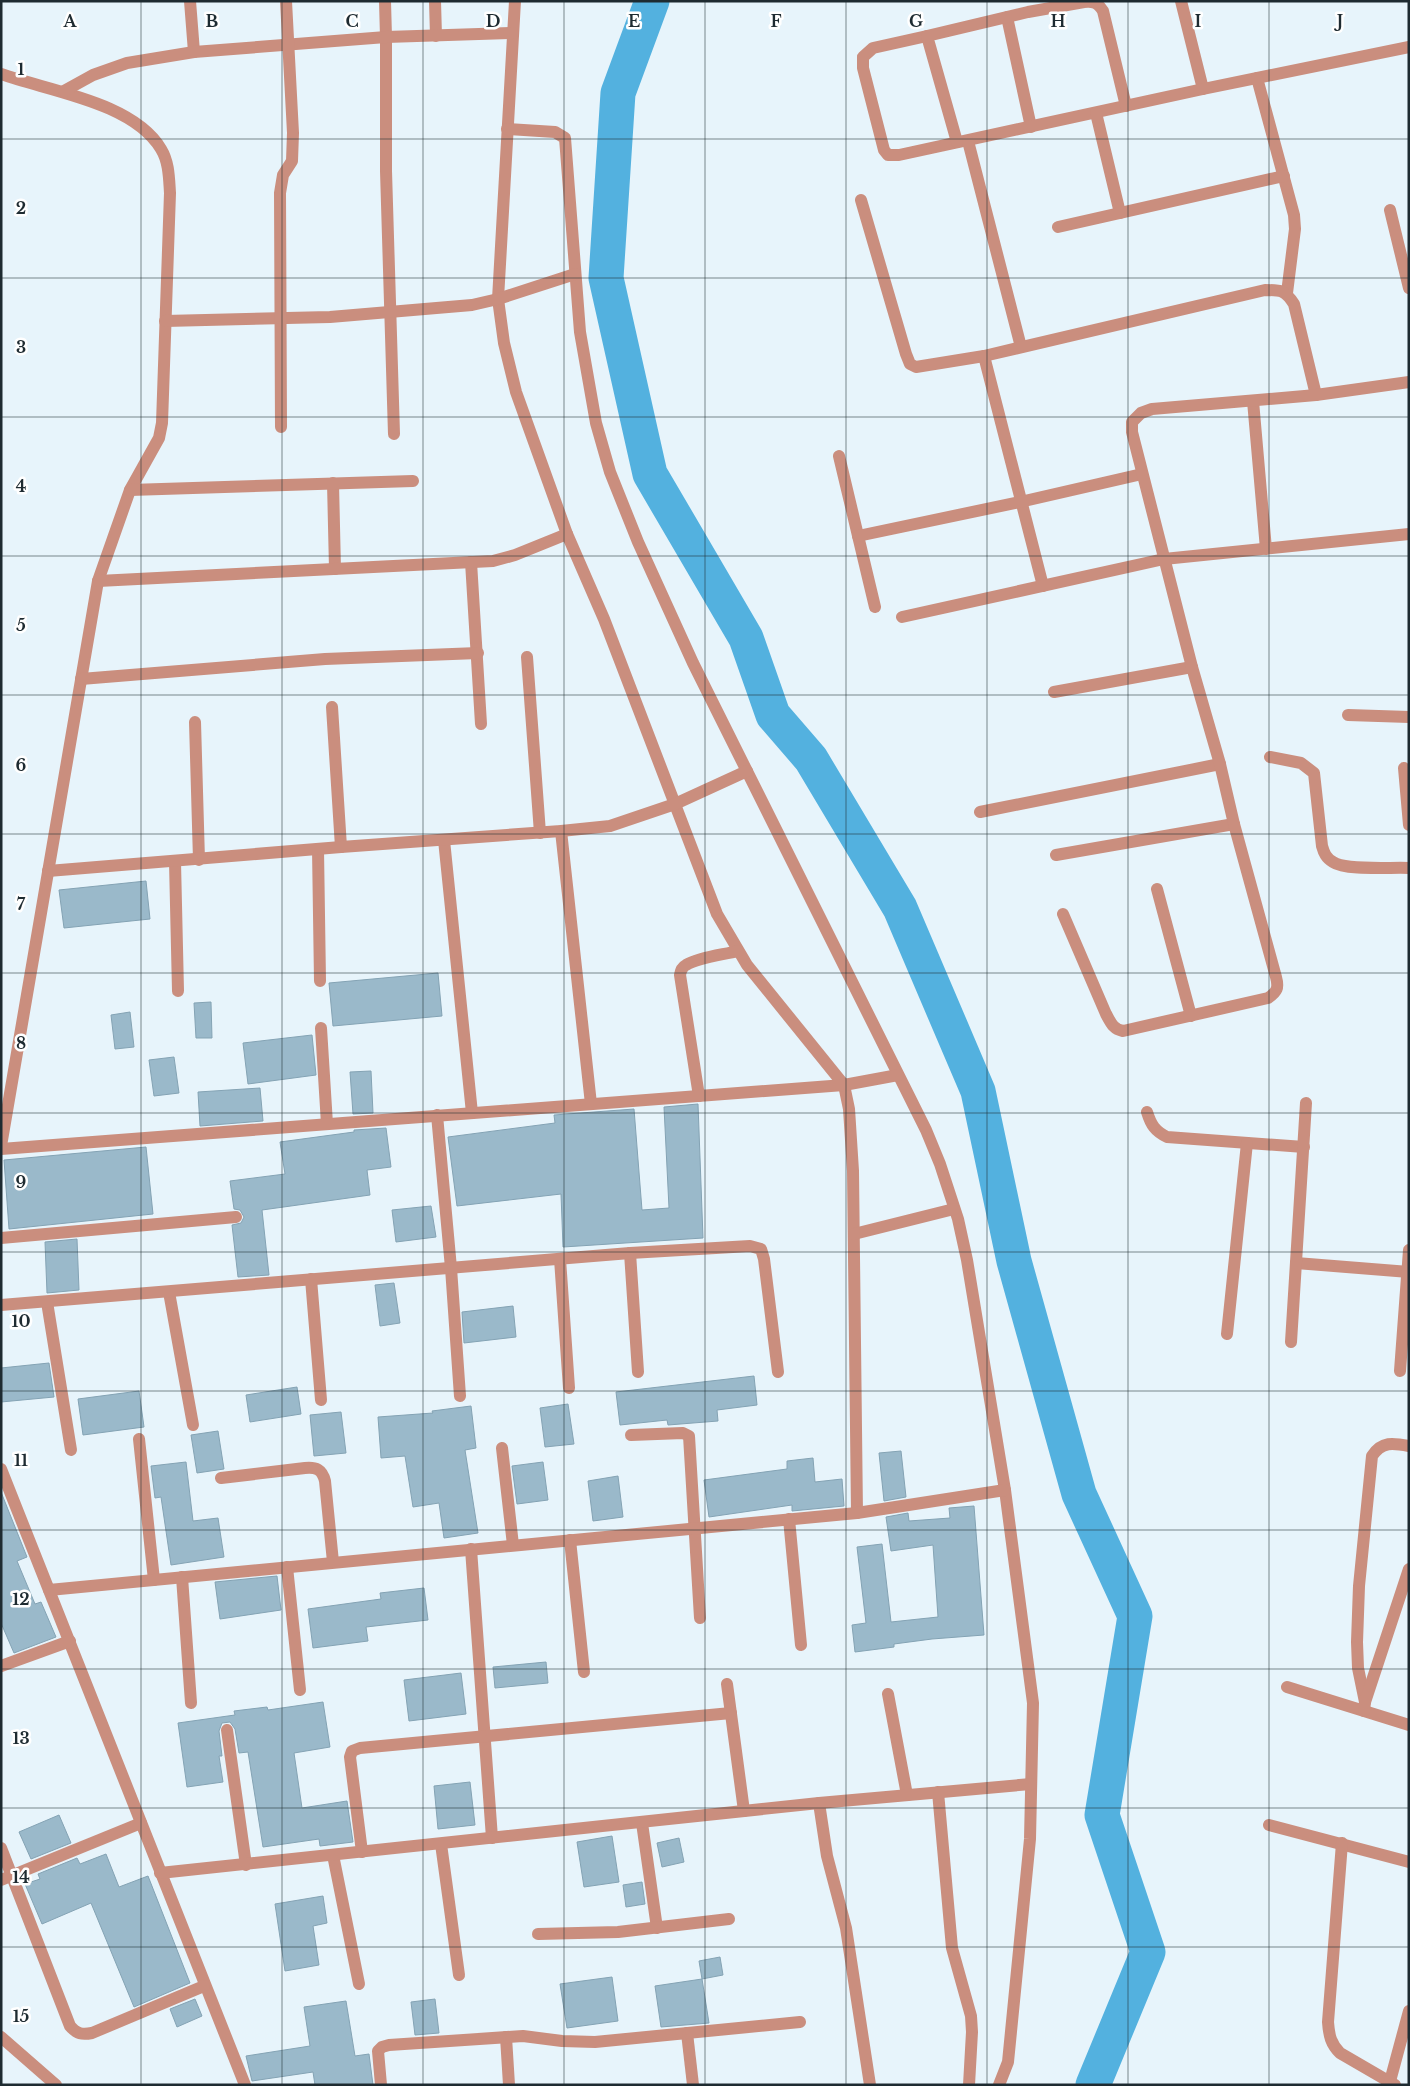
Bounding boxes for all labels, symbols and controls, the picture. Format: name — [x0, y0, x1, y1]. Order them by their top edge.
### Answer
text: A — [63, 11, 78, 31]
text: B — [206, 11, 219, 31]
text: C — [345, 11, 359, 31]
text: D — [486, 11, 500, 31]
text: E — [628, 11, 640, 31]
text: F — [770, 11, 782, 31]
text: G — [909, 11, 923, 31]
text: H — [1050, 11, 1066, 31]
text: I — [1195, 11, 1202, 31]
text: J — [1334, 11, 1343, 31]
text: 1 — [18, 59, 25, 79]
text: 2 — [16, 198, 26, 218]
text: 3 — [16, 337, 26, 357]
text: 4 — [16, 476, 26, 496]
text: 5 — [16, 615, 26, 635]
text: 6 — [16, 755, 27, 775]
text: 7 — [17, 894, 26, 914]
text: 8 — [16, 1033, 26, 1053]
text: 9 — [16, 1172, 27, 1192]
text: 10 — [11, 1311, 31, 1331]
text: 11 — [14, 1450, 28, 1470]
text: 12 — [12, 1589, 30, 1609]
text: 13 — [12, 1728, 30, 1748]
text: 14 — [12, 1867, 30, 1887]
text: 15 — [13, 2006, 29, 2026]

